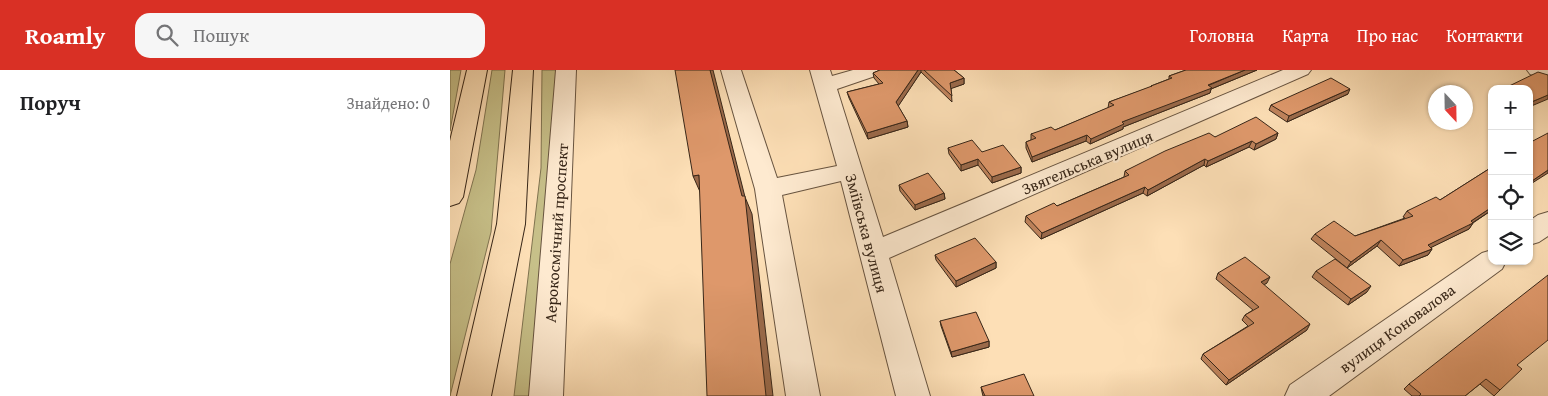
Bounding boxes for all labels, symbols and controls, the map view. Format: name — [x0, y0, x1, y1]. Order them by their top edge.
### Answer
search box — [135, 13, 485, 58]
text: Roamly — [25, 18, 105, 53]
icon: search — [153, 21, 181, 49]
text: Пошук — [193, 21, 249, 49]
text: Головна — [1189, 22, 1254, 49]
text: Карта — [1282, 22, 1329, 49]
text: Про нас — [1357, 22, 1418, 49]
text: Контакти — [1446, 22, 1523, 49]
north arrow — [1428, 85, 1473, 130]
map controls — [1488, 85, 1533, 265]
button: + — [1488, 85, 1533, 130]
text: Поруч — [20, 87, 81, 118]
text: Знайдено: 0 — [347, 91, 430, 115]
street label: Звягельська вулиця — [1018, 124, 1156, 200]
button: − — [1488, 130, 1533, 175]
street label: Аерокосмічний проспект — [538, 142, 574, 323]
street label: Зміївська вулиця — [840, 171, 894, 295]
button: locate — [1488, 175, 1533, 220]
button: layers — [1488, 220, 1533, 265]
street label: вулиця Коновалова — [1334, 277, 1460, 378]

